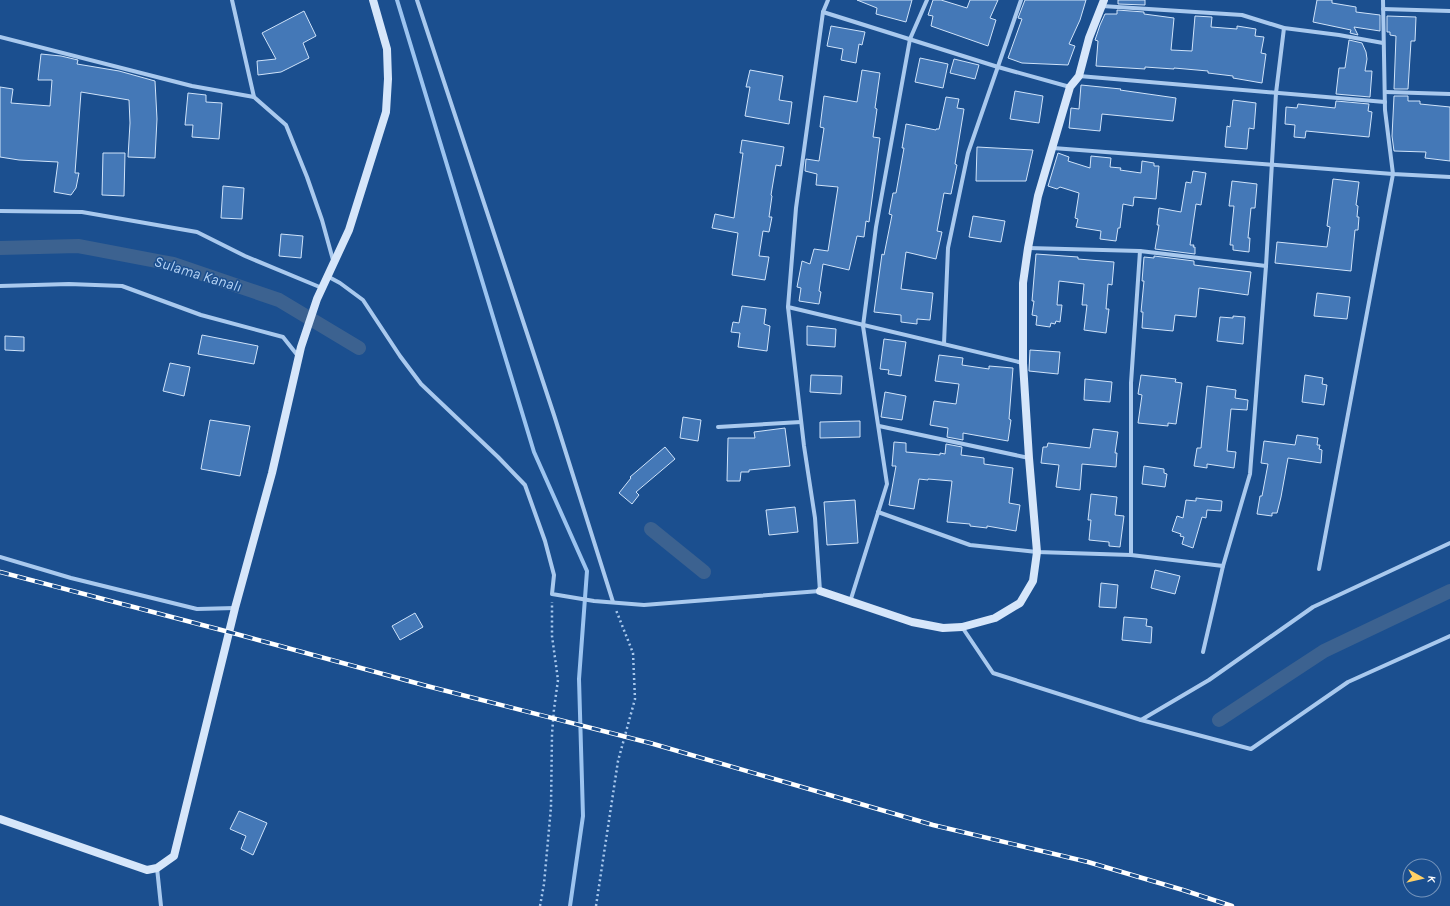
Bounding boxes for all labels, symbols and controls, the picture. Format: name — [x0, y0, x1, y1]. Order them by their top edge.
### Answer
water label: Sulama Kanalı — [152, 252, 244, 296]
north arrow — [1402, 858, 1442, 898]
text: K — [1424, 875, 1438, 885]

